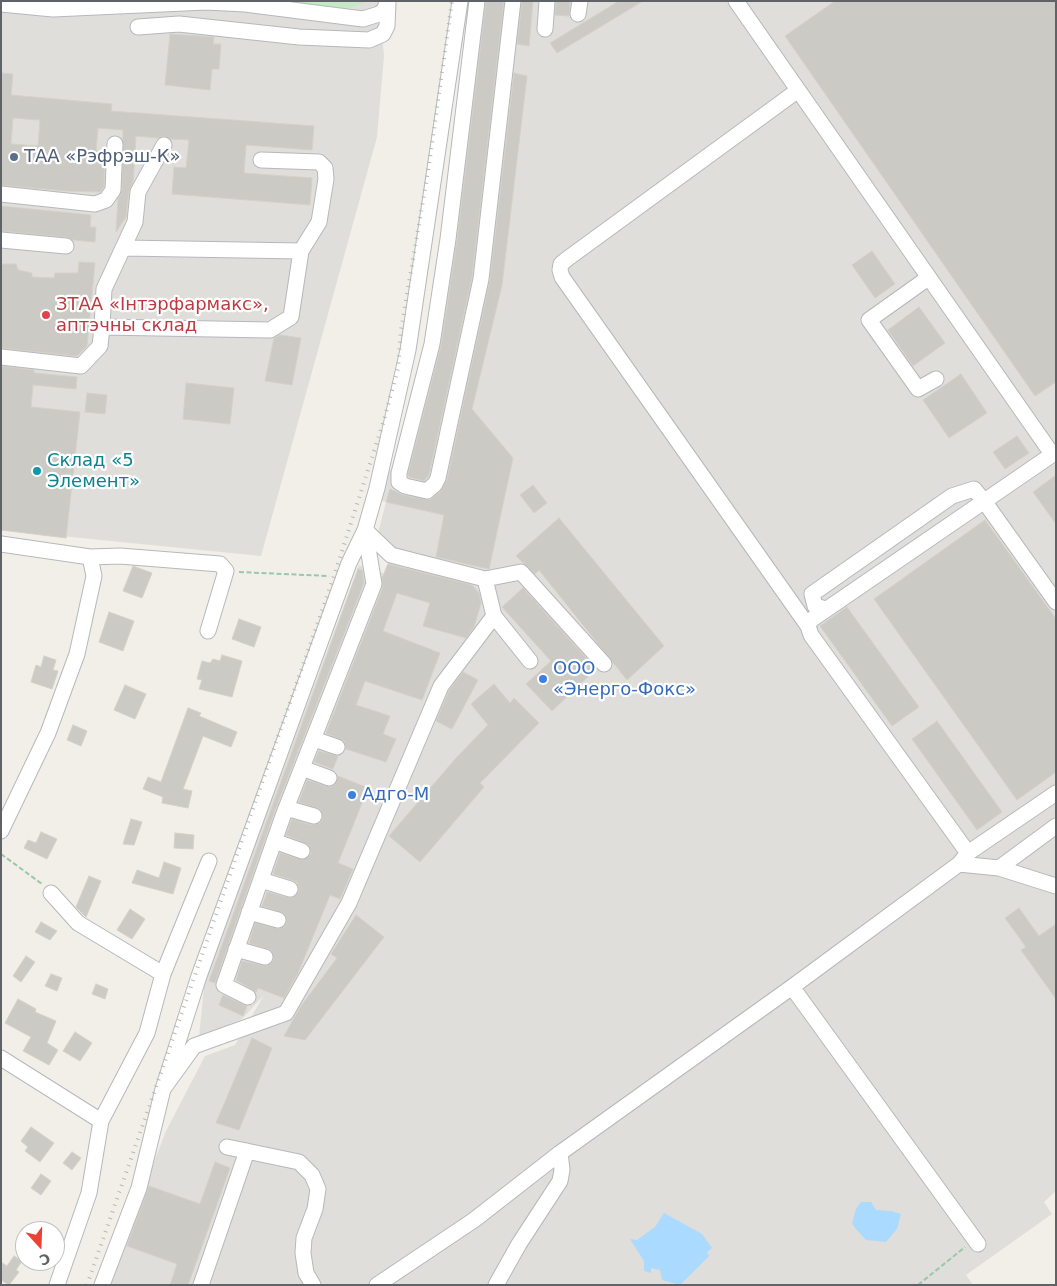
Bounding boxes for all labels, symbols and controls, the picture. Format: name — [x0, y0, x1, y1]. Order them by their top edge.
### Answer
place label: ТАА «Рэфрэш-К» — [24, 146, 181, 168]
marker: ТАА «Рэфрэш-К» — [8, 151, 20, 163]
place label: ЗТАА «Інтэрфармакс», аптэчны склад — [56, 294, 269, 336]
marker: ЗТАА «Інтэрфармакс», аптэчны склад — [40, 309, 52, 321]
place label: Склад «5 Элемент» — [47, 450, 140, 492]
marker: Склад «5 Элемент» — [31, 465, 43, 477]
place label: ООО «Энерго-Фокс» — [553, 658, 696, 701]
marker: ООО «Энерго-Фокс» — [537, 673, 549, 685]
place label: Адго-М — [362, 784, 429, 806]
marker: Адго-М — [346, 789, 358, 801]
north arrow — [15, 1221, 65, 1271]
text: С — [37, 1250, 52, 1268]

